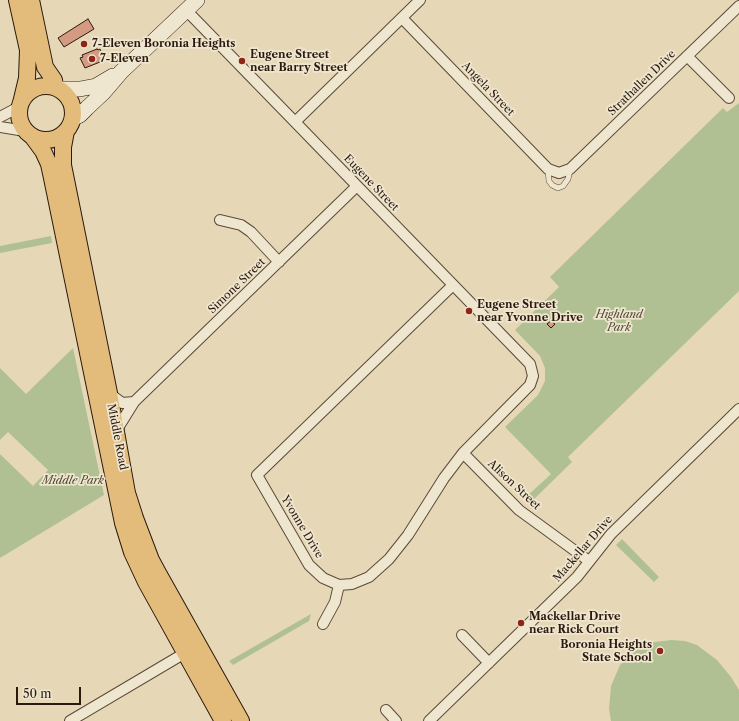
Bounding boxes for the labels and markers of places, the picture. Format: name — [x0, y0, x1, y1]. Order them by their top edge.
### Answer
place label: 7-Eleven Boronia Heights — [92, 37, 235, 51]
marker: 7-Eleven Boronia Heights — [79, 39, 89, 49]
place label: Eugene Street near Barry Street — [250, 48, 348, 74]
place label: 7-Eleven — [100, 52, 149, 66]
marker: 7-Eleven — [87, 54, 97, 64]
marker: Eugene Street near Barry Street — [237, 56, 247, 66]
place label: Eugene Street near Yvonne Drive — [477, 298, 583, 324]
marker: Eugene Street near Yvonne Drive — [464, 306, 474, 316]
place label: Mackellar Drive near Rick Court — [529, 610, 621, 636]
marker: Mackellar Drive near Rick Court — [516, 618, 526, 628]
place label: Boronia Heights State School — [560, 638, 652, 664]
marker: Boronia Heights State School — [655, 646, 665, 656]

